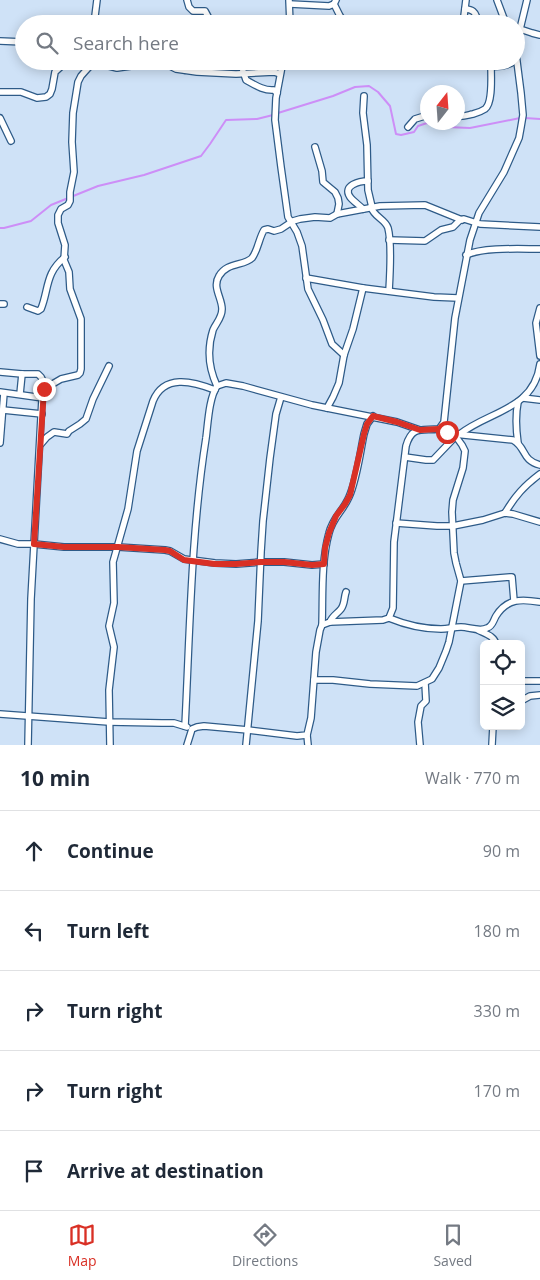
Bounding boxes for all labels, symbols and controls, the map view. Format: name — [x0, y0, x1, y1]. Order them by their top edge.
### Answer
search box — [15, 15, 525, 70]
icon: search — [33, 29, 61, 57]
text: Search here — [73, 30, 179, 56]
north arrow — [420, 85, 465, 130]
route end — [33, 378, 56, 401]
route start — [436, 421, 459, 444]
map controls — [480, 640, 525, 730]
button: locate — [480, 640, 525, 685]
button: layers — [480, 685, 525, 730]
text: 10 min — [20, 764, 90, 792]
text: Walk · 770 m — [425, 767, 520, 789]
icon: ahead — [20, 837, 48, 865]
text: Continue — [67, 838, 154, 864]
text: 90 m — [483, 840, 520, 862]
icon: left — [20, 917, 48, 945]
text: Turn left — [67, 918, 149, 944]
text: 180 m — [474, 920, 520, 942]
icon: right — [20, 997, 48, 1025]
text: Turn right — [67, 998, 162, 1024]
text: 330 m — [474, 1000, 520, 1022]
icon: right — [20, 1077, 48, 1105]
text: Turn right — [67, 1078, 162, 1104]
text: 170 m — [474, 1080, 520, 1102]
icon: arrive — [20, 1157, 48, 1185]
text: Arrive at destination — [67, 1158, 264, 1184]
tab: Map — [68, 1221, 97, 1270]
tab: Directions — [232, 1221, 298, 1270]
tab: Saved — [433, 1221, 472, 1270]

